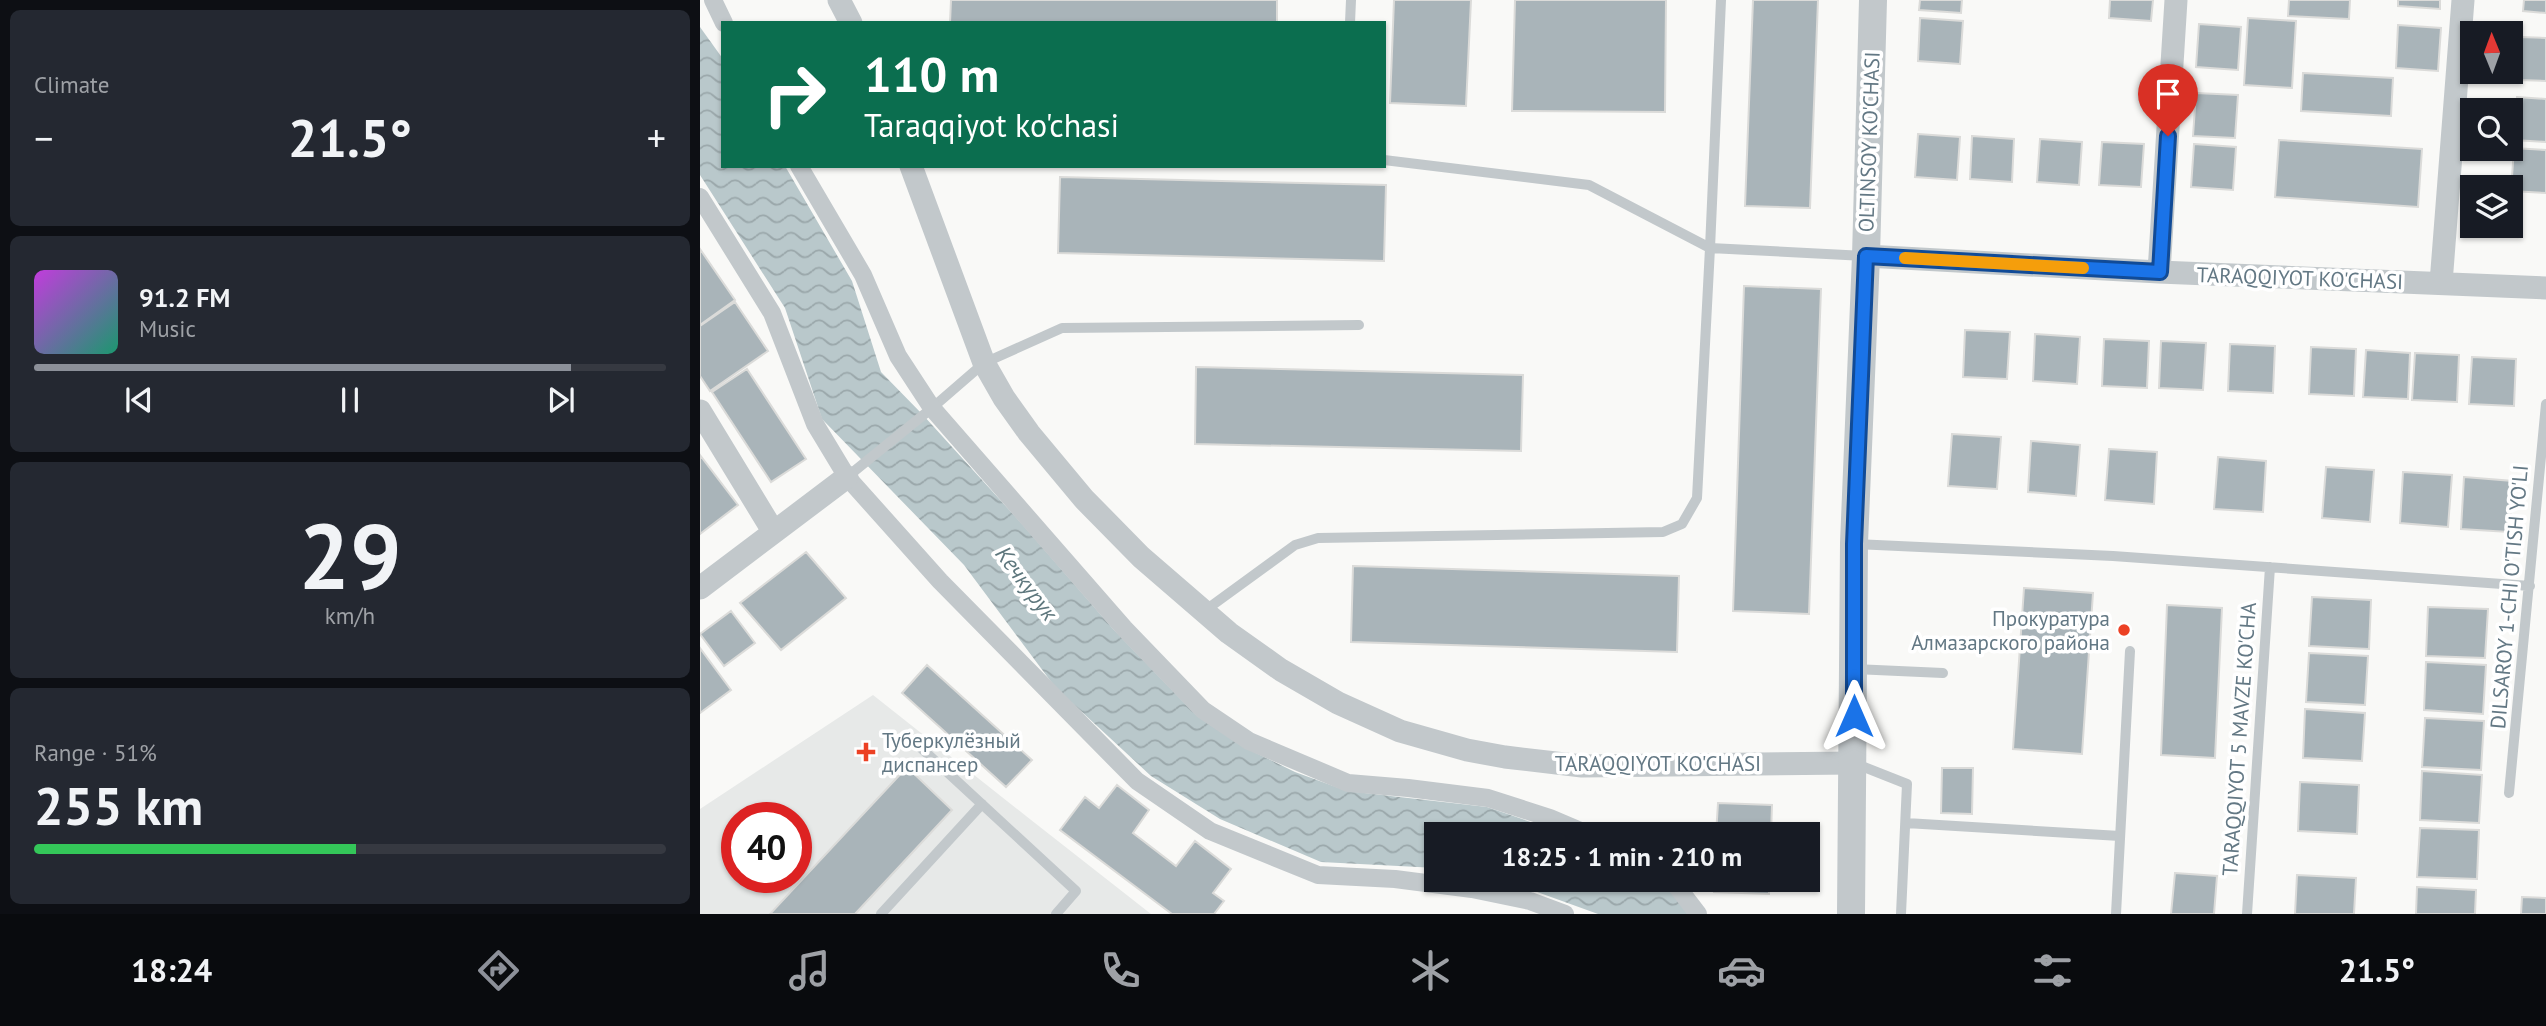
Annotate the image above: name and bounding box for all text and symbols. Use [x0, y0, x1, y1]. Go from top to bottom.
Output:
north arrow [2460, 21, 2524, 84]
map controls [2460, 21, 2523, 238]
text: 110 m [864, 42, 999, 106]
icon: right [749, 49, 840, 140]
street label: OLTINSOY KO'CHASI [1852, 51, 1886, 233]
pin [2138, 64, 2198, 136]
text: Climate [34, 70, 109, 99]
icon: arrive [2149, 75, 2187, 113]
button: search [2460, 98, 2523, 161]
text: 21.5° [288, 104, 412, 171]
text: Taraqqiyot ko'chasi [864, 104, 1119, 146]
text: − [34, 113, 53, 162]
text: + [647, 113, 666, 162]
button: layers [2460, 175, 2523, 238]
street label: TARAQQIYOT KO'CHASI [2196, 261, 2404, 295]
text: 91.2 FM [139, 281, 230, 314]
text: Music [139, 314, 196, 343]
icon: previous [120, 381, 158, 419]
icon: pause [331, 381, 369, 419]
icon: next [542, 381, 580, 419]
street label: DILSAROY 1-CHI O'TISH YO'LI [2484, 464, 2534, 730]
text: 29 [298, 496, 402, 614]
water label: Кечкурук [989, 540, 1065, 627]
street label: TARAQQIYOT 5 MAVZE KO'CHA [2216, 600, 2262, 877]
text: km/h [325, 601, 375, 630]
place label: Прокуратура Алмазарского района [1911, 605, 2110, 656]
marker: Прокуратура Алмазарского района [2116, 622, 2132, 638]
position arrow [1817, 679, 1891, 753]
place label: Туберкулёзный диспансер [882, 727, 1021, 778]
text: Range · 51% [34, 738, 157, 767]
marker: Туберкулёзный диспансер [856, 742, 876, 762]
street label: TARAQQIYOT KO'CHASI [1555, 750, 1761, 777]
text: 255 km [34, 772, 203, 839]
speed limit sign: 40 [721, 802, 812, 893]
text: 18:25 · 1 min · 210 m [1502, 840, 1742, 873]
icon: directions [474, 946, 523, 995]
icon: music [785, 946, 834, 995]
icon: phone [1096, 946, 1145, 995]
icon: climate [1406, 946, 1455, 995]
icon: car [1717, 946, 1766, 995]
icon: filters [2028, 946, 2077, 995]
text: 18:24 [131, 949, 212, 991]
text: 21.5° [2339, 949, 2415, 991]

